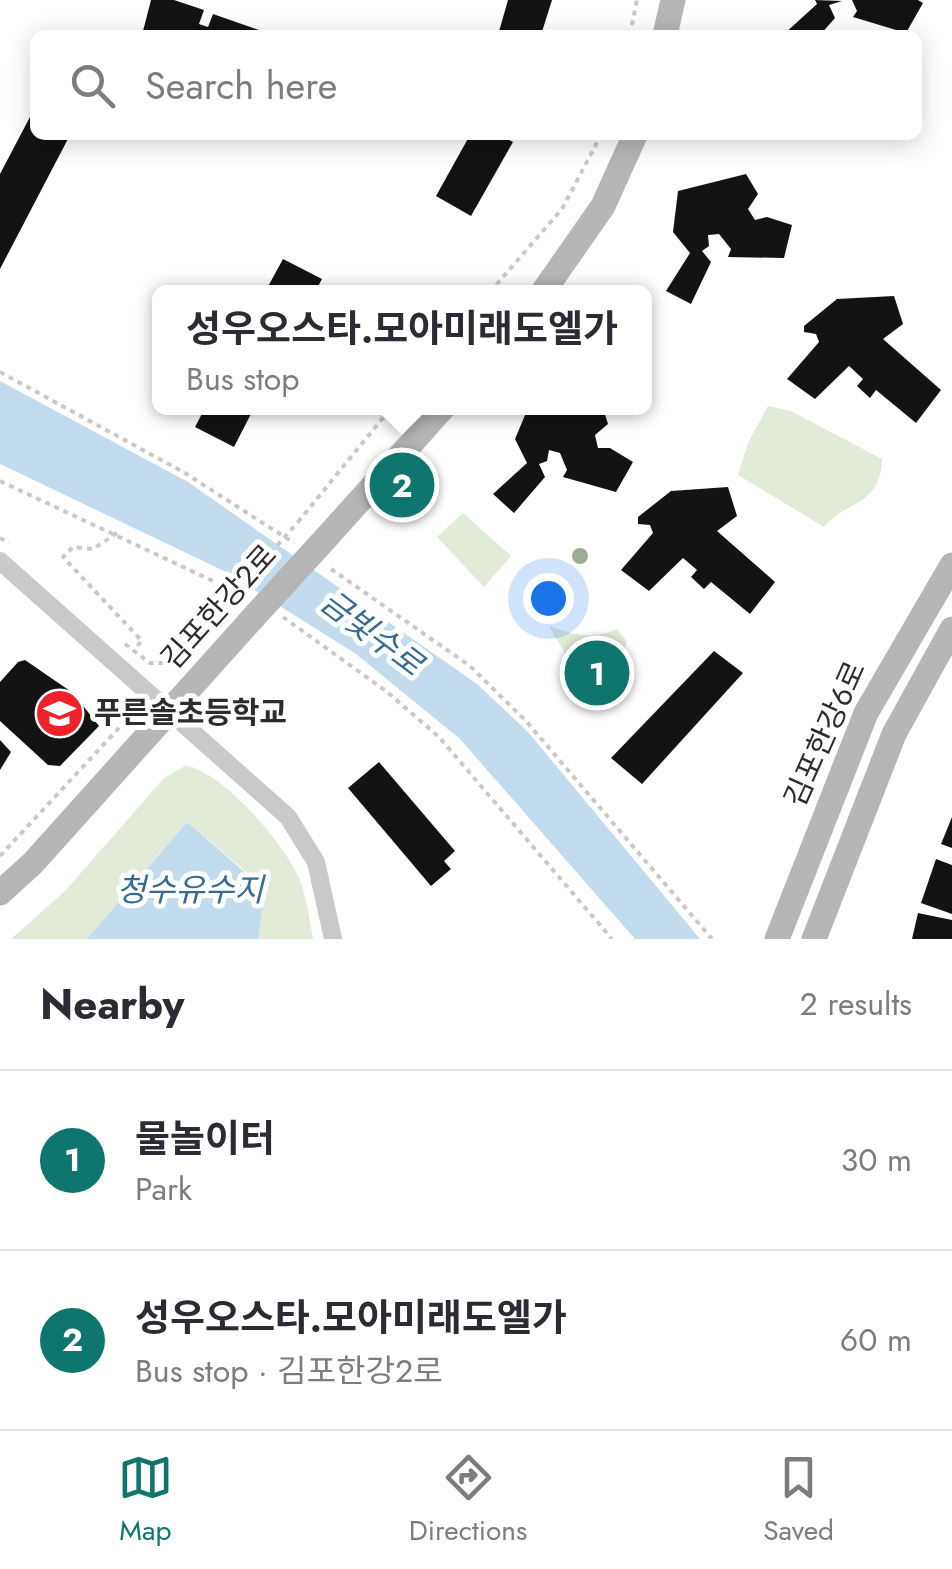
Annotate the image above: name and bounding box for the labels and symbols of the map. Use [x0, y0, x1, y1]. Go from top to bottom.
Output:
pin: 2 [370, 448, 434, 522]
street label: 김포한강2로 [151, 535, 286, 679]
your location [523, 573, 574, 624]
water label: 금빛수로 [311, 579, 434, 688]
pin: 1 [564, 636, 630, 710]
street label: 김포한강6로 [773, 654, 876, 813]
school or university icon: 푸른솔초등학교 [33, 687, 85, 739]
place label: 푸른솔초등학교 [94, 691, 287, 734]
water label: 청수유수지 [116, 867, 266, 913]

